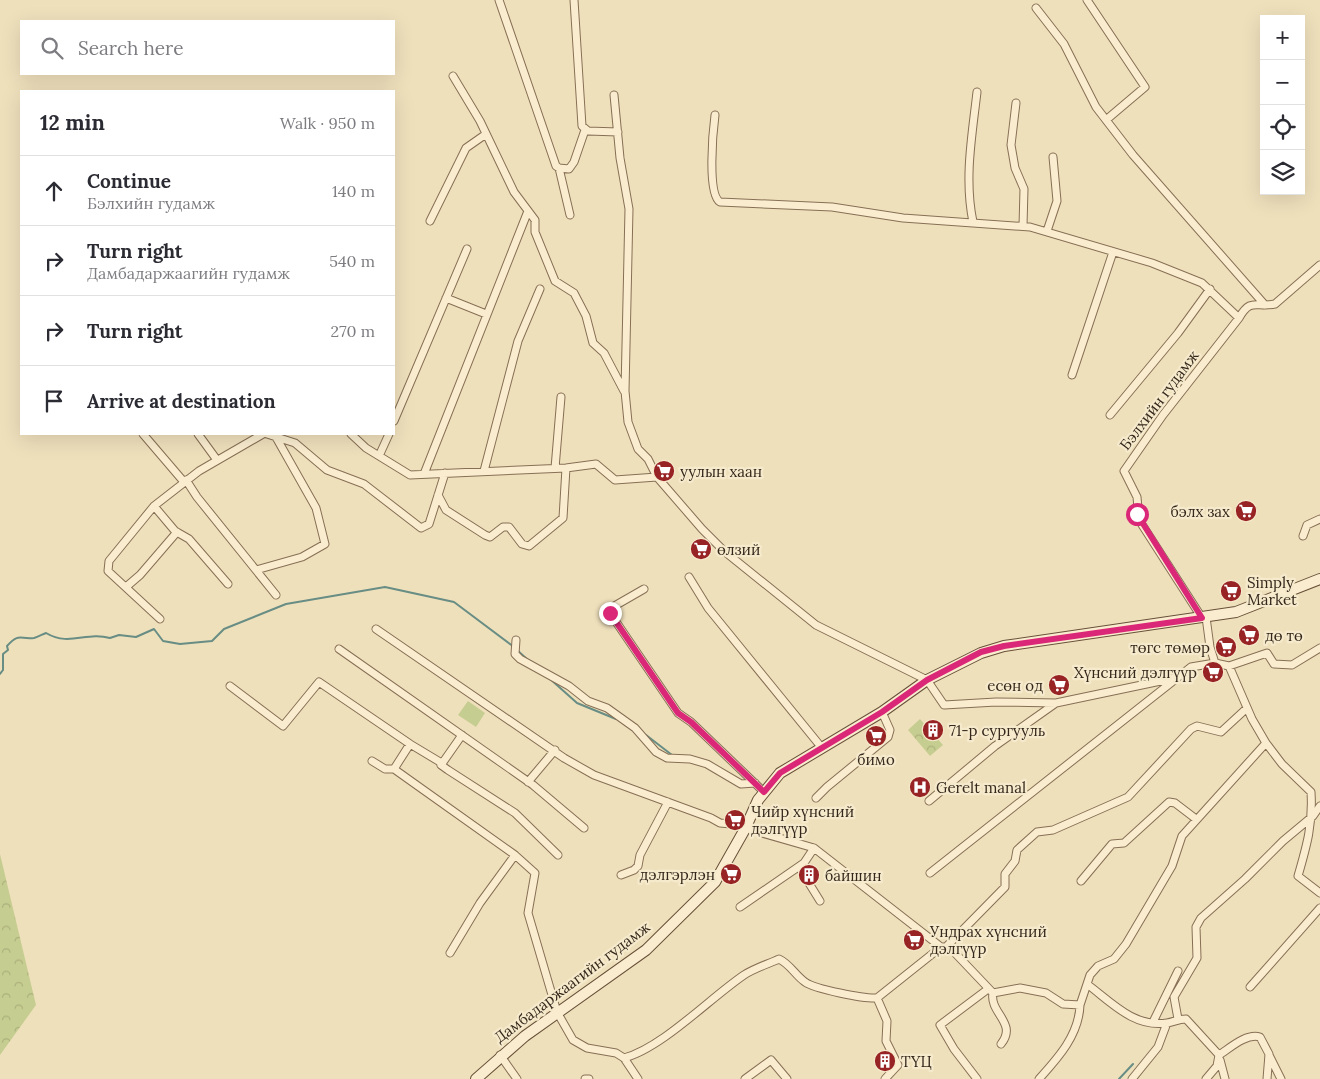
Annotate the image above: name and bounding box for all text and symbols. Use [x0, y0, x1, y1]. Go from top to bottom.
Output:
map controls [1260, 15, 1305, 195]
button: + [1260, 15, 1305, 60]
search box [20, 20, 395, 75]
icon: search [38, 34, 66, 62]
text: Search here [78, 36, 184, 60]
button: − [1260, 60, 1305, 105]
button: locate [1260, 105, 1305, 150]
text: 12 min [40, 109, 105, 136]
text: Walk · 950 m [280, 113, 375, 133]
button: layers [1260, 150, 1305, 195]
text: Continue [87, 169, 171, 193]
icon: ahead [40, 177, 68, 205]
text: 140 m [332, 181, 375, 201]
text: Бэлхийн гудамж [87, 193, 215, 213]
text: Turn right [87, 239, 183, 263]
icon: right [40, 247, 68, 275]
text: 540 m [329, 251, 375, 271]
text: Дамбадаржаагийн гудамж [87, 263, 290, 283]
icon: right [40, 317, 68, 345]
text: Turn right [87, 319, 183, 343]
text: 270 m [331, 321, 375, 341]
street label: Бэлхийн гудамж [1115, 346, 1203, 454]
icon: arrive [40, 387, 68, 415]
text: Arrive at destination [87, 389, 276, 413]
supermarket icon: уулын хаан [652, 459, 676, 483]
place label: уулын хаан [680, 462, 762, 481]
supermarket icon: бэлх зах [1234, 499, 1258, 523]
place label: бэлх зах [1171, 502, 1230, 521]
route start [1126, 503, 1149, 526]
supermarket icon: өлзий [689, 537, 713, 561]
place label: өлзий [717, 540, 760, 559]
place label: Simply Market [1247, 573, 1297, 609]
supermarket icon: Simply Market [1219, 579, 1243, 603]
route end [599, 602, 622, 625]
supermarket icon: дө тө [1237, 623, 1261, 647]
place label: дө тө [1265, 626, 1303, 645]
supermarket icon: төгс төмөр [1214, 635, 1238, 659]
place label: төгс төмөр [1130, 638, 1210, 657]
supermarket icon: Хүнсний дэлгүүр [1201, 660, 1225, 684]
place label: Хүнсний дэлгүүр [1074, 663, 1197, 682]
supermarket icon: есөн од [1047, 673, 1071, 697]
place label: есөн од [987, 676, 1043, 695]
building icon: 71-р сургууль [921, 718, 945, 742]
place label: 71-р сургууль [949, 721, 1045, 740]
supermarket icon: бимо [864, 724, 888, 748]
place label: бимо [857, 750, 895, 769]
hospital icon: Gerelt manal [908, 775, 932, 799]
place label: Gerelt manal [936, 778, 1026, 797]
place label: Чийр хүнсний дэлгүүр [751, 802, 854, 838]
supermarket icon: Чийр хүнсний дэлгүүр [723, 808, 747, 832]
supermarket icon: дэлгэрлэн [719, 862, 743, 886]
building icon: байшин [797, 863, 821, 887]
place label: дэлгэрлэн [640, 865, 715, 884]
place label: байшин [825, 866, 882, 885]
street label: Дамбадаржаагийн гудамж [490, 917, 654, 1047]
place label: Ундрах хүнсний дэлгүүр [929, 922, 1047, 958]
supermarket icon: Ундрах хүнсний дэлгүүр [902, 928, 926, 952]
building icon: ТҮЦ [873, 1049, 897, 1073]
place label: ТҮЦ [901, 1052, 932, 1071]

